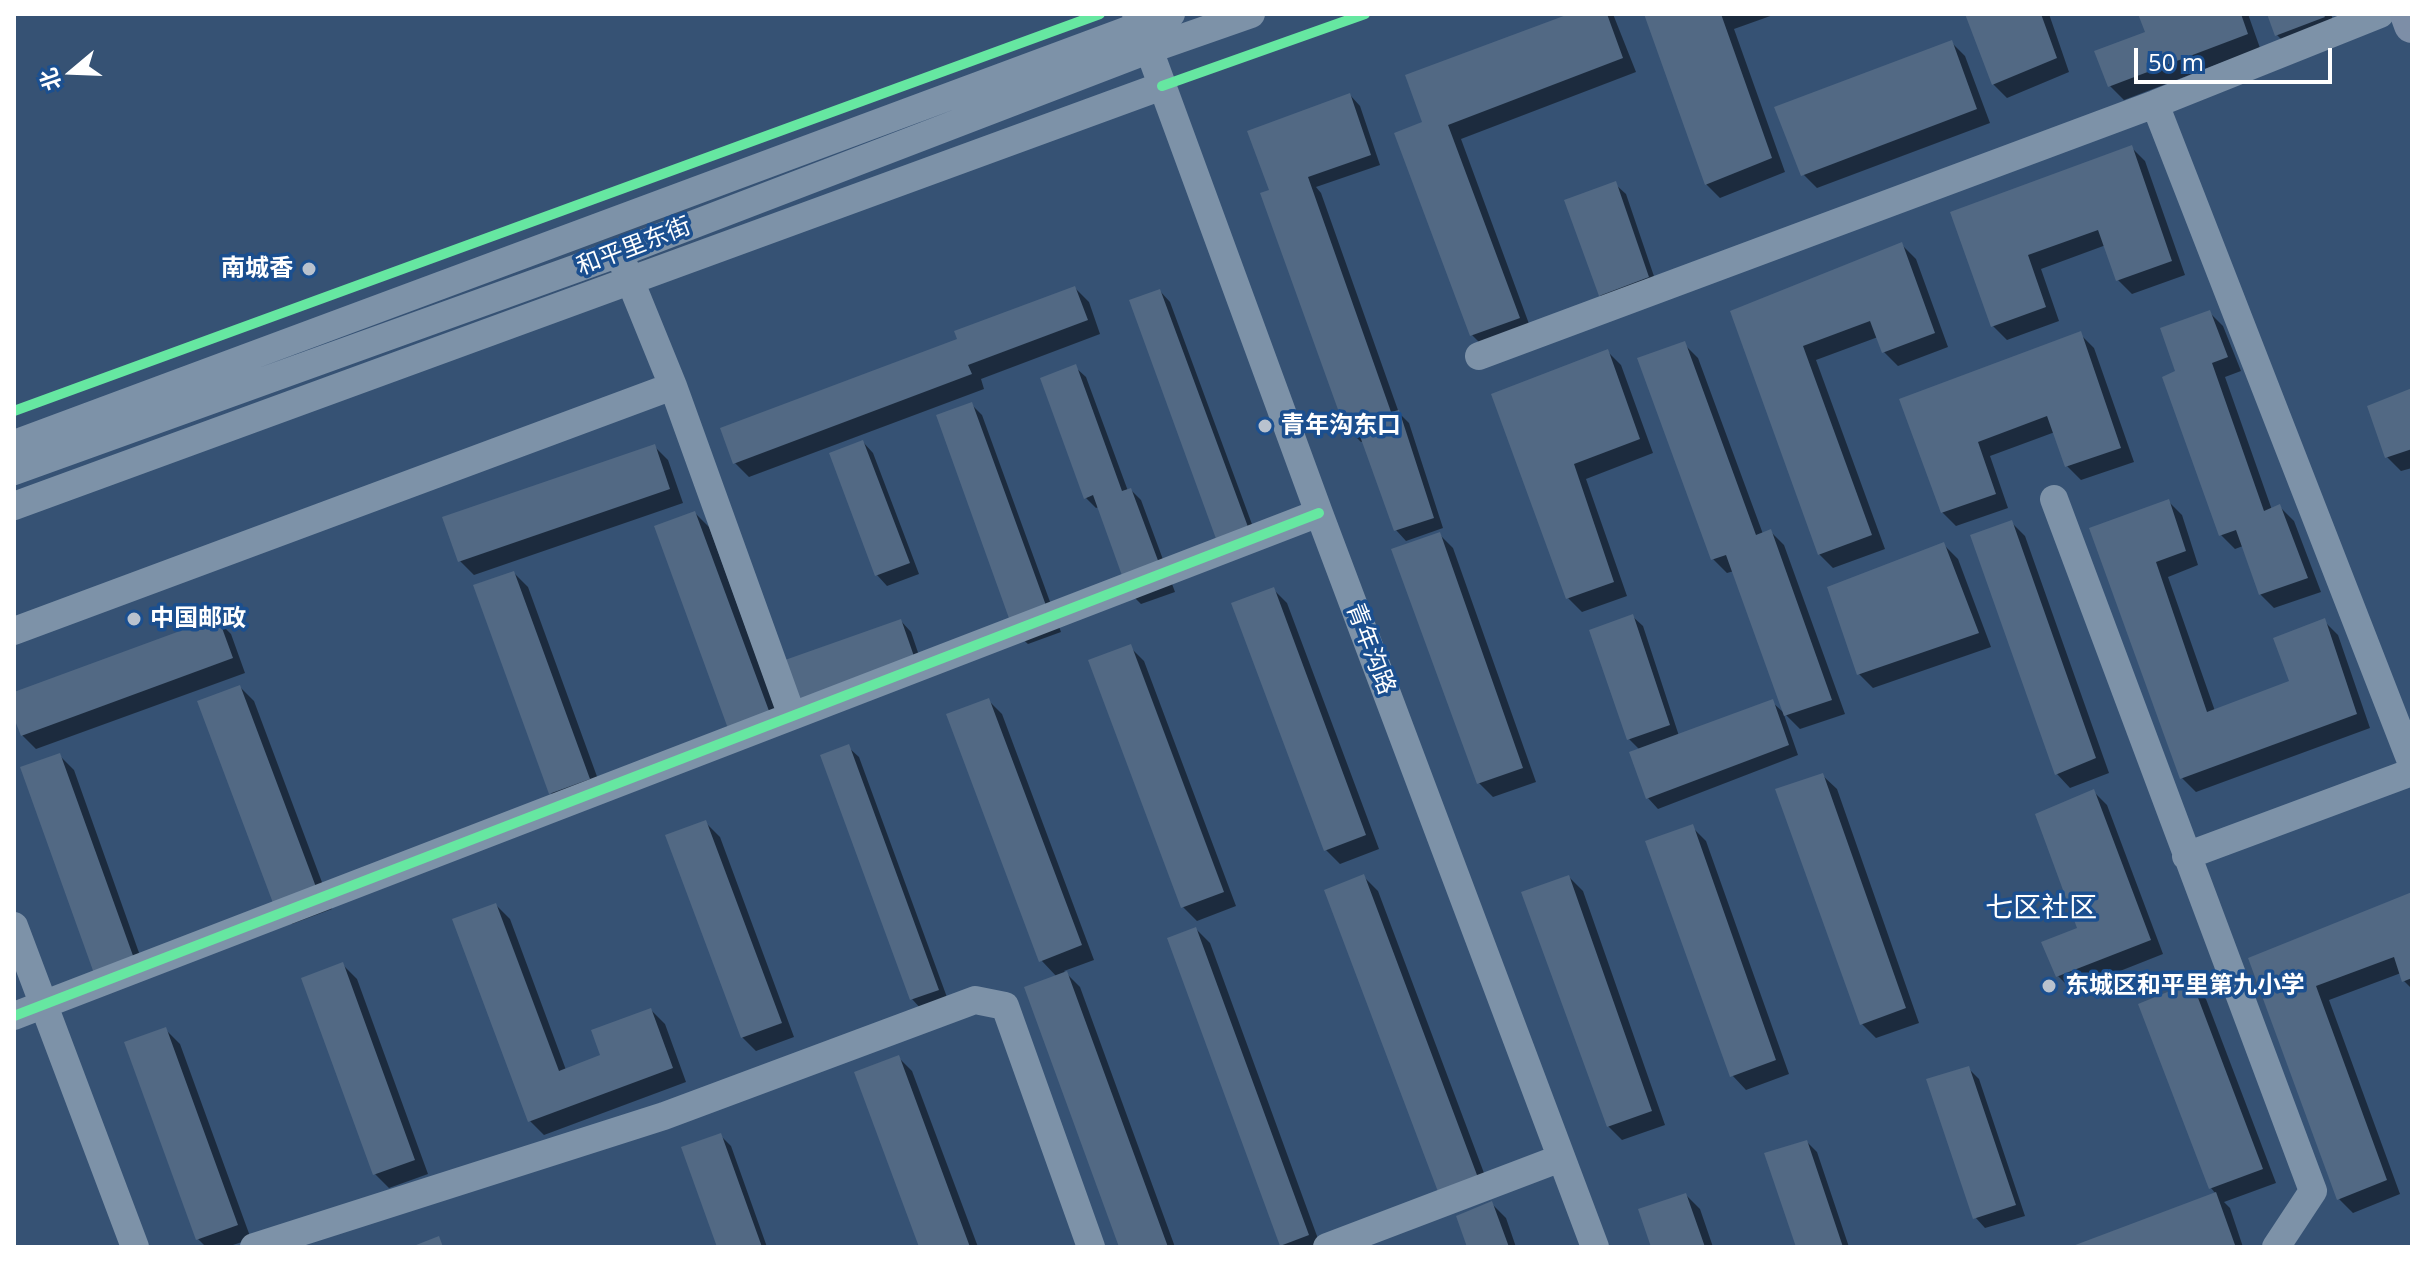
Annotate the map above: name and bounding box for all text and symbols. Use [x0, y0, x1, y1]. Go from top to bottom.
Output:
north arrow [32, 32, 112, 112]
scale bar [2138, 32, 2336, 82]
text: 50 m [2148, 45, 2204, 78]
text: 北 [32, 65, 67, 95]
street label: 和平里东街 [573, 212, 695, 282]
place label: 南城香 [221, 255, 293, 283]
marker: 南城香 [300, 260, 318, 278]
place label: 青年沟东口 [1281, 412, 1401, 440]
marker: 青年沟东口 [1256, 417, 1274, 435]
street label: 青年沟路 [1339, 599, 1401, 699]
place label: 中国邮政 [150, 605, 246, 633]
marker: 中国邮政 [125, 610, 143, 628]
district label: 七区社区 [1985, 892, 2097, 926]
place label: 东城区和平里第九小学 [2065, 972, 2305, 1000]
marker: 东城区和平里第九小学 [2040, 977, 2058, 995]

